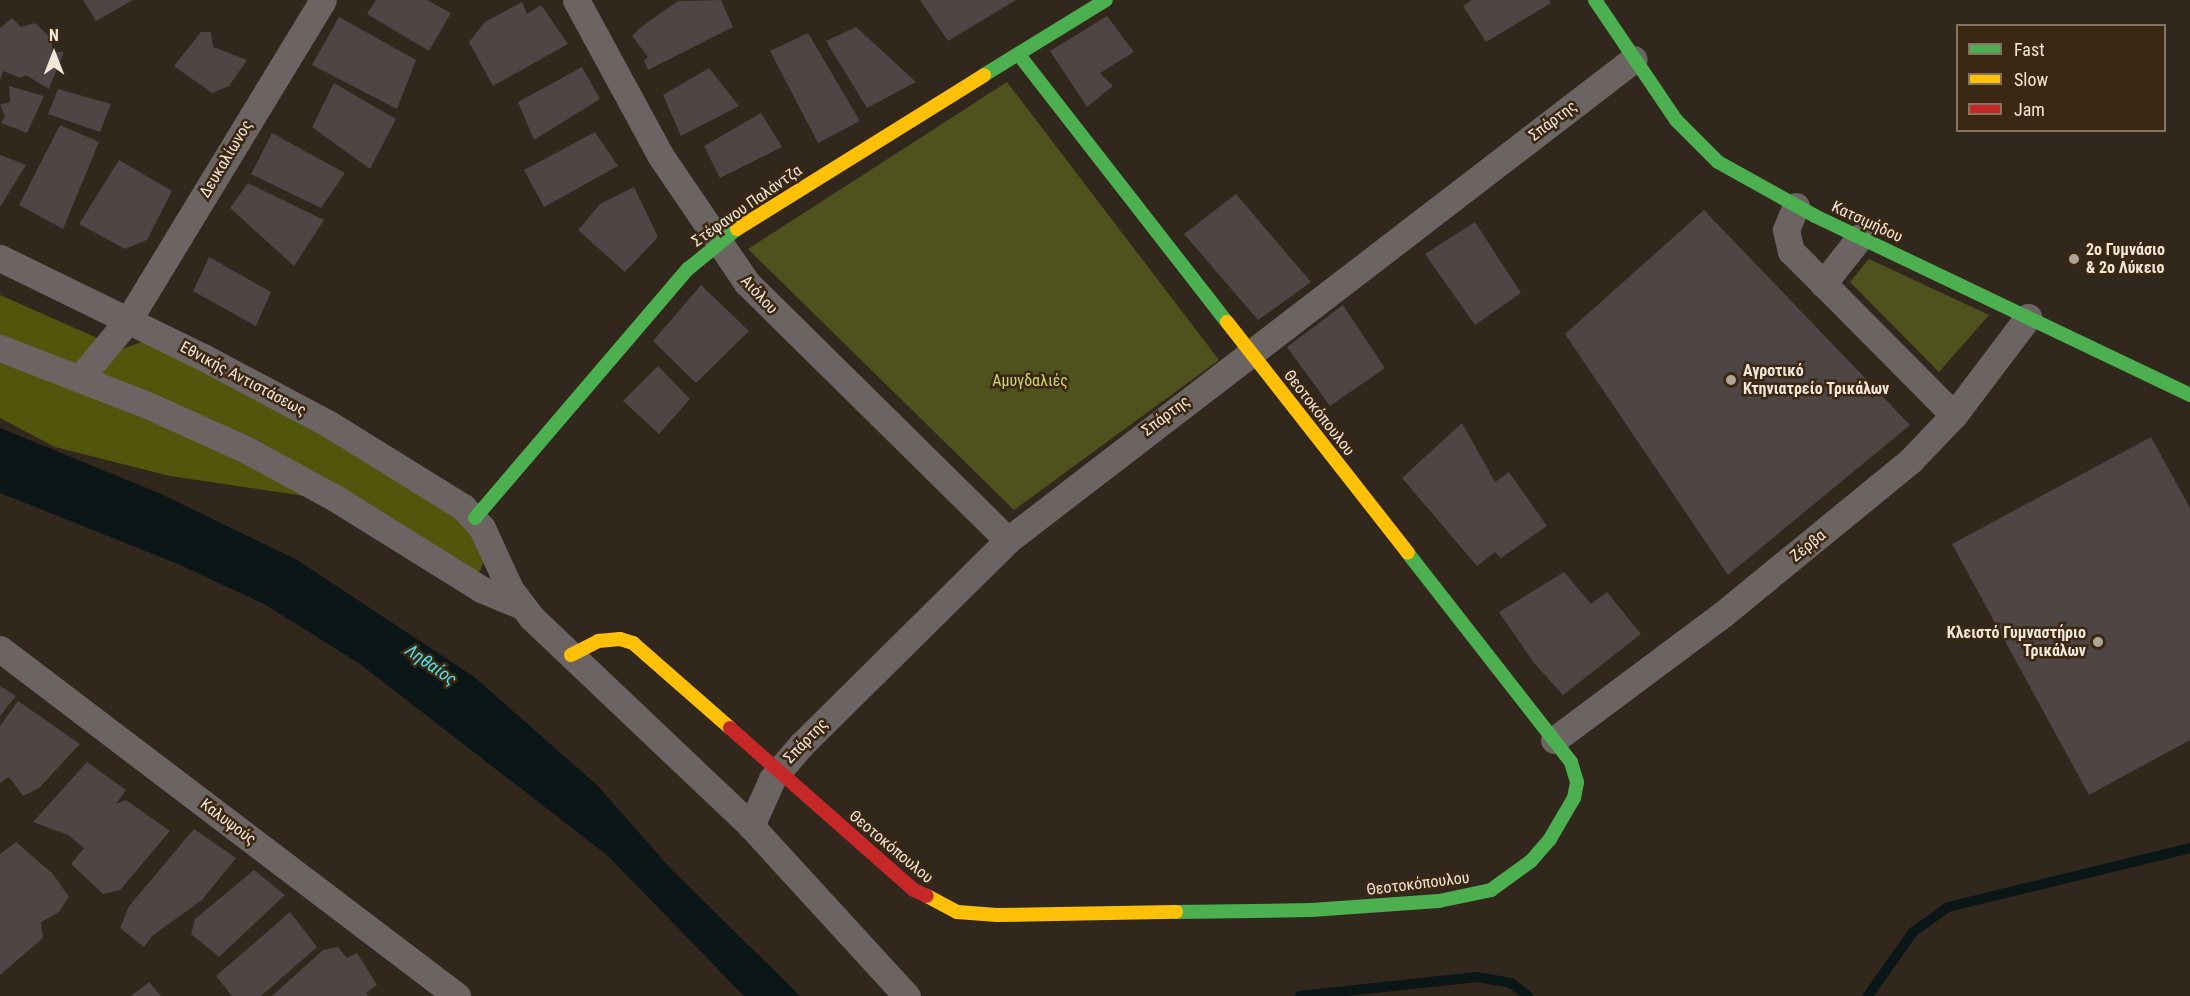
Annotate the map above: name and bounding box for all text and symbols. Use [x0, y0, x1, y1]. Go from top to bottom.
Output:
north arrow [24, 24, 84, 84]
legend [1956, 24, 2166, 132]
text: N [49, 26, 59, 45]
text: Fast [2014, 39, 2045, 60]
text: Slow [2014, 69, 2048, 90]
street label: Σπάρτης [1525, 97, 1581, 145]
text: Jam [2014, 99, 2045, 120]
street label: Δευκαλίωνος [195, 117, 257, 201]
street label: Στέφανου Παλάντζα [688, 161, 806, 251]
street label: Κατσιμήδου [1828, 197, 1906, 247]
place label: 2ο Γυμνάσιο & 2ο Λύκειο [2086, 240, 2165, 278]
marker: 2ο Γυμνάσιο & 2ο Λύκειο [2067, 252, 2081, 266]
street label: Αιόλου [736, 272, 782, 318]
street label: Εθνικής Αντιστάσεως [177, 338, 309, 420]
place label: Αγροτικό Κτηνιατρείο Τρικάλων [1743, 361, 1889, 399]
street label: Θεοτοκόπουλου [1280, 366, 1358, 460]
park label: Αμυγδαλιές [992, 371, 1068, 391]
marker: Αγροτικό Κτηνιατρείο Τρικάλων [1724, 373, 1738, 387]
street label: Σπάρτης [1138, 392, 1194, 440]
street label: Ζέρβα [1786, 526, 1830, 566]
place label: Κλειστό Γυμναστήριο Τρικάλων [1947, 623, 2086, 661]
marker: Κλειστό Γυμναστήριο Τρικάλων [2091, 635, 2105, 649]
water label: Ληθαίος [401, 639, 461, 691]
street label: Σπάρτης [780, 715, 832, 767]
street label: Καλυψούς [196, 795, 260, 849]
street label: Θεοτοκόπουλου [845, 806, 937, 888]
street label: Θεοτοκόπουλου [1365, 868, 1471, 900]

